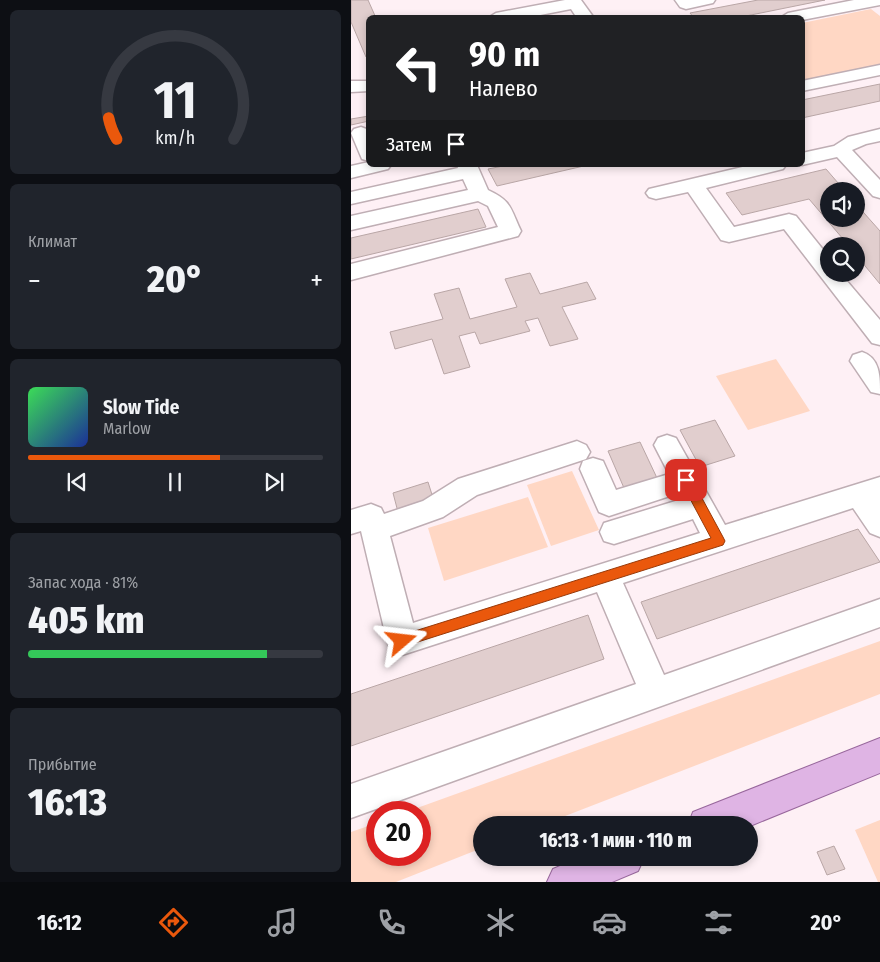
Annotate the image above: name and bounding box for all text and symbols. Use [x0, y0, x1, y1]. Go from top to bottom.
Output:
text: 90 m [469, 33, 540, 75]
icon: left [386, 35, 451, 100]
text: 11 [154, 69, 197, 132]
text: Налево [469, 75, 538, 102]
text: km/h [156, 127, 195, 149]
icon: arrive [442, 130, 470, 158]
text: Затем [386, 133, 432, 156]
map controls [820, 182, 865, 282]
button: sound [820, 182, 865, 227]
text: Климат [28, 232, 77, 251]
button: search [820, 237, 865, 282]
text: 20° [147, 256, 204, 302]
text: − [28, 264, 41, 297]
text: + [310, 264, 323, 297]
text: Slow Tide [103, 396, 179, 419]
text: Marlow [103, 419, 151, 438]
pin [665, 459, 707, 501]
icon: arrive [672, 466, 700, 494]
icon: previous [63, 468, 91, 496]
icon: pause [161, 468, 189, 496]
icon: next [260, 468, 288, 496]
text: Запас хода · 81% [28, 573, 138, 592]
text: 405 km [28, 597, 144, 643]
position arrow [375, 614, 427, 666]
text: Прибытие [28, 755, 97, 774]
text: 16:13 [28, 779, 107, 825]
speed limit sign: 20 [366, 801, 431, 866]
text: 16:13 · 1 мин · 110 m [539, 829, 692, 852]
icon: directions [156, 905, 191, 940]
icon: music [265, 905, 300, 940]
icon: phone [374, 905, 409, 940]
icon: climate [483, 905, 518, 940]
icon: car [592, 905, 627, 940]
icon: filters [701, 905, 736, 940]
text: 16:12 [37, 909, 82, 936]
text: 20° [810, 909, 843, 936]

